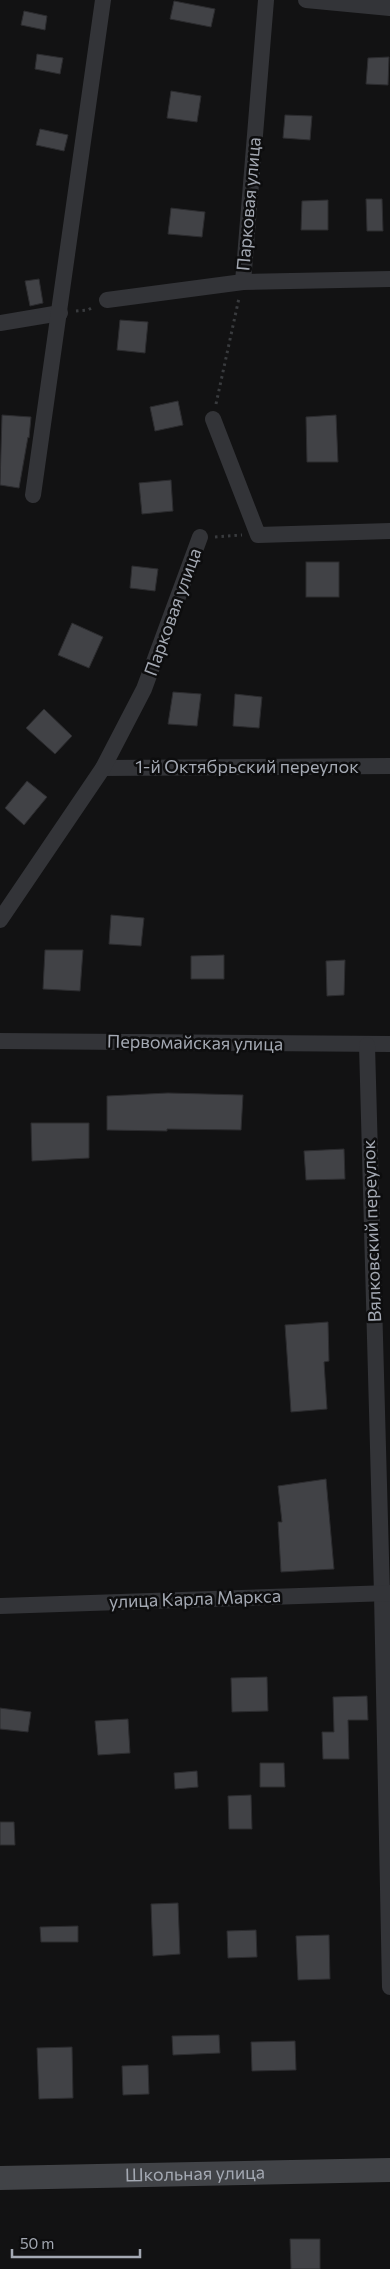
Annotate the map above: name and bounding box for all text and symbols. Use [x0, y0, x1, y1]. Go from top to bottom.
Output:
street label: Парковая улица [231, 136, 265, 272]
street label: Парковая улица [139, 545, 205, 679]
street label: 1-й Октябрьский переулок [135, 755, 359, 777]
street label: Первомайская улица [107, 1029, 283, 1055]
street label: Вялковский переулок [357, 1139, 385, 1323]
street label: улица Карла Маркса [109, 1584, 281, 1612]
street label: Школьная улица [125, 2161, 265, 2185]
scale bar [12, 2226, 140, 2258]
text: 50 m [20, 2234, 54, 2252]

